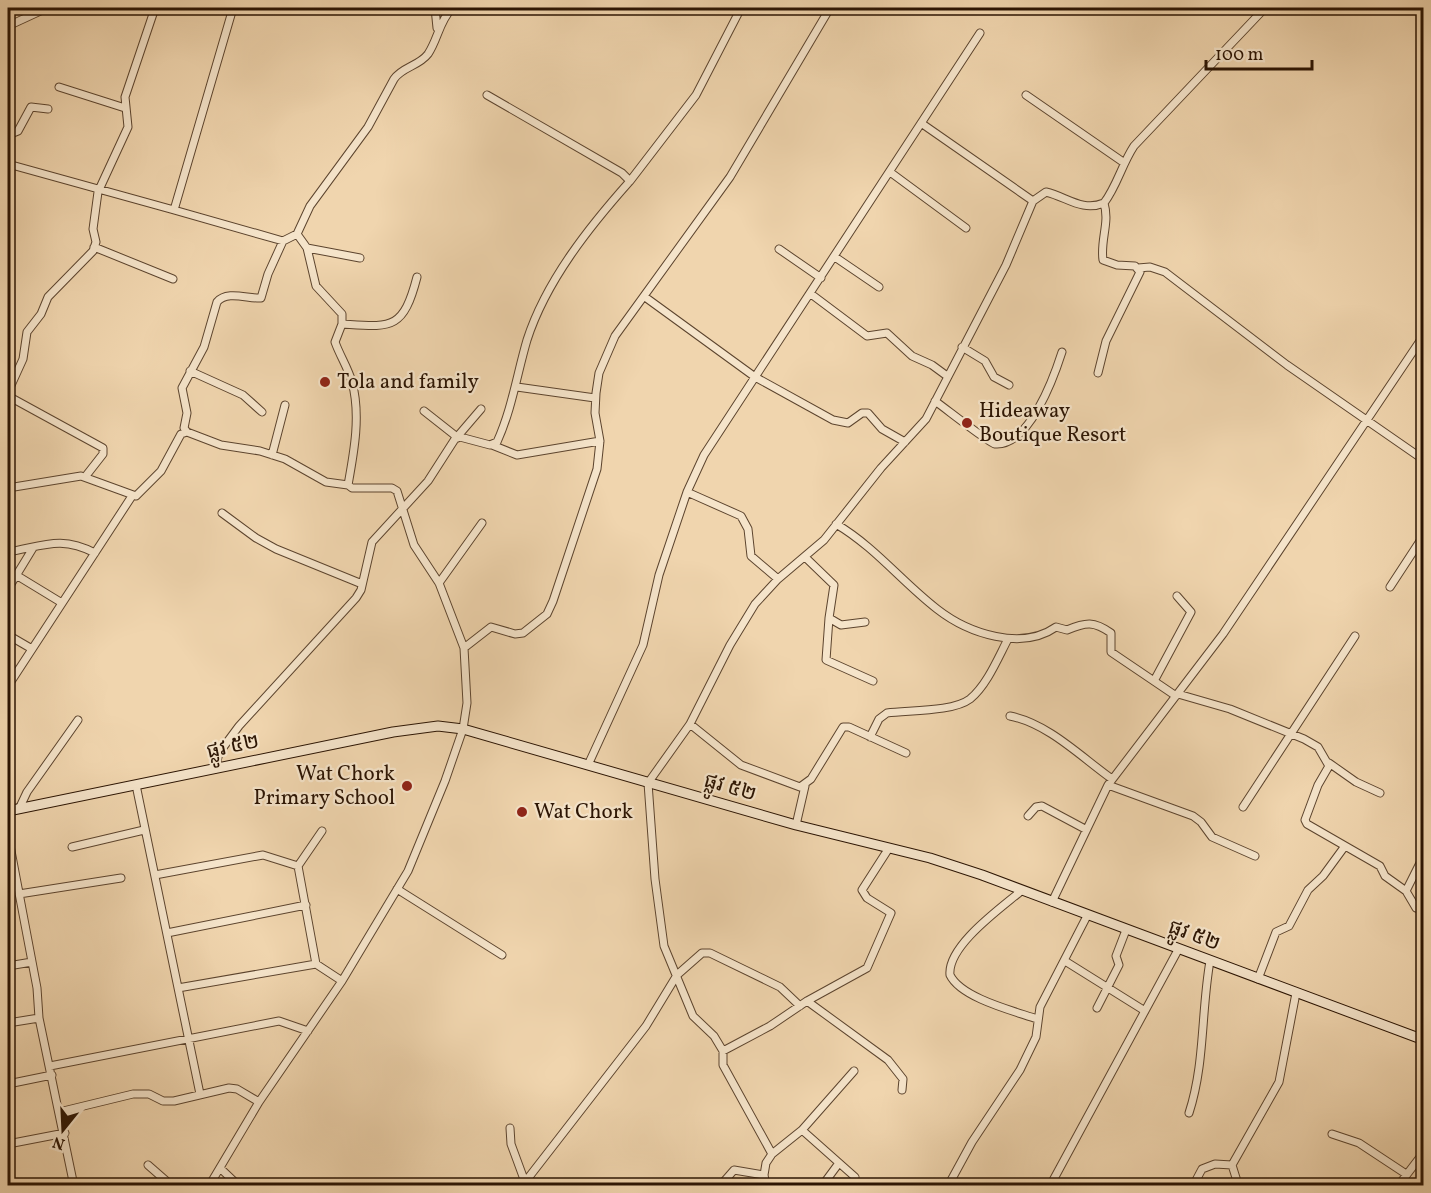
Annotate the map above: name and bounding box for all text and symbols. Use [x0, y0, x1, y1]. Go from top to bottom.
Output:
scale bar [1206, 33, 1312, 71]
text: 100 m [1215, 43, 1264, 68]
place label: Tola and family [337, 368, 480, 397]
marker: Tola and family [318, 375, 332, 389]
place label: Hideaway Boutique Resort [979, 397, 1126, 450]
marker: Hideaway Boutique Resort [960, 416, 974, 430]
street label: ផ្លូវ ៥២ [204, 727, 263, 770]
place label: Wat Chork Primary School [254, 760, 396, 813]
street label: ផ្លូវ ៥២ [699, 767, 760, 812]
marker: Wat Chork Primary School [400, 779, 414, 793]
place label: Wat Chork [534, 798, 634, 827]
marker: Wat Chork [515, 805, 529, 819]
street label: ផ្លូវ ៥២ [1163, 913, 1224, 962]
north arrow [33, 1100, 93, 1160]
text: N [50, 1130, 68, 1155]

